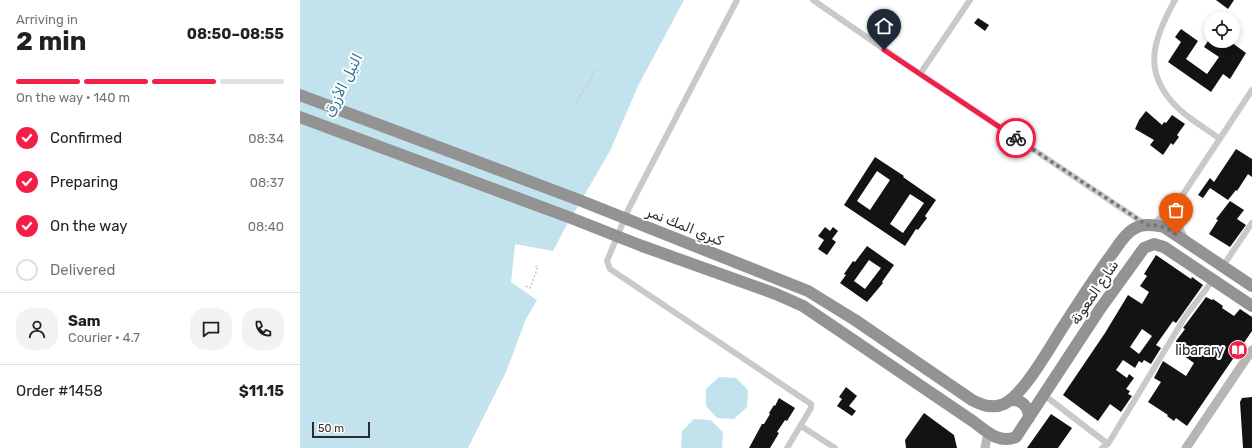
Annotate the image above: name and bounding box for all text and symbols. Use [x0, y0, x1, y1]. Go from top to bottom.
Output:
pin [867, 9, 901, 50]
text: Arriving in [16, 12, 78, 27]
map controls [1204, 12, 1240, 48]
button: locate [1204, 12, 1240, 48]
icon: home [873, 15, 895, 37]
text: 08:50–08:55 [187, 25, 284, 43]
text: 2 min [16, 26, 86, 57]
water label: النيل الأزرق [319, 50, 367, 120]
text: On the way · 140 m [16, 90, 130, 105]
courier [996, 118, 1036, 158]
icon: check [16, 127, 38, 149]
icon: bike [1005, 127, 1027, 149]
text: Confirmed [50, 129, 122, 147]
text: 08:34 [248, 131, 284, 146]
icon: check [16, 171, 38, 193]
text: Preparing [50, 173, 118, 191]
text: 08:37 [250, 175, 284, 190]
pin [1159, 193, 1193, 234]
icon: bag [1165, 199, 1187, 221]
street label: كبري المك نمر [643, 203, 726, 251]
icon: check [16, 215, 38, 237]
text: On the way [50, 217, 128, 235]
text: 08:40 [248, 219, 284, 234]
street label: شارع المعونة [1067, 257, 1124, 329]
text: Delivered [50, 261, 115, 279]
button: person [16, 308, 58, 350]
button: chat [190, 308, 232, 350]
button: phone [242, 308, 284, 350]
text: Sam [68, 312, 101, 330]
text: Courier · 4.7 [68, 330, 140, 345]
library icon: libarary [1227, 339, 1249, 361]
place label: libarary [1175, 342, 1224, 359]
text: Order #1458 [16, 382, 103, 400]
text: $11.15 [239, 382, 284, 400]
scale bar [312, 420, 370, 439]
text: 50 m [318, 422, 344, 435]

